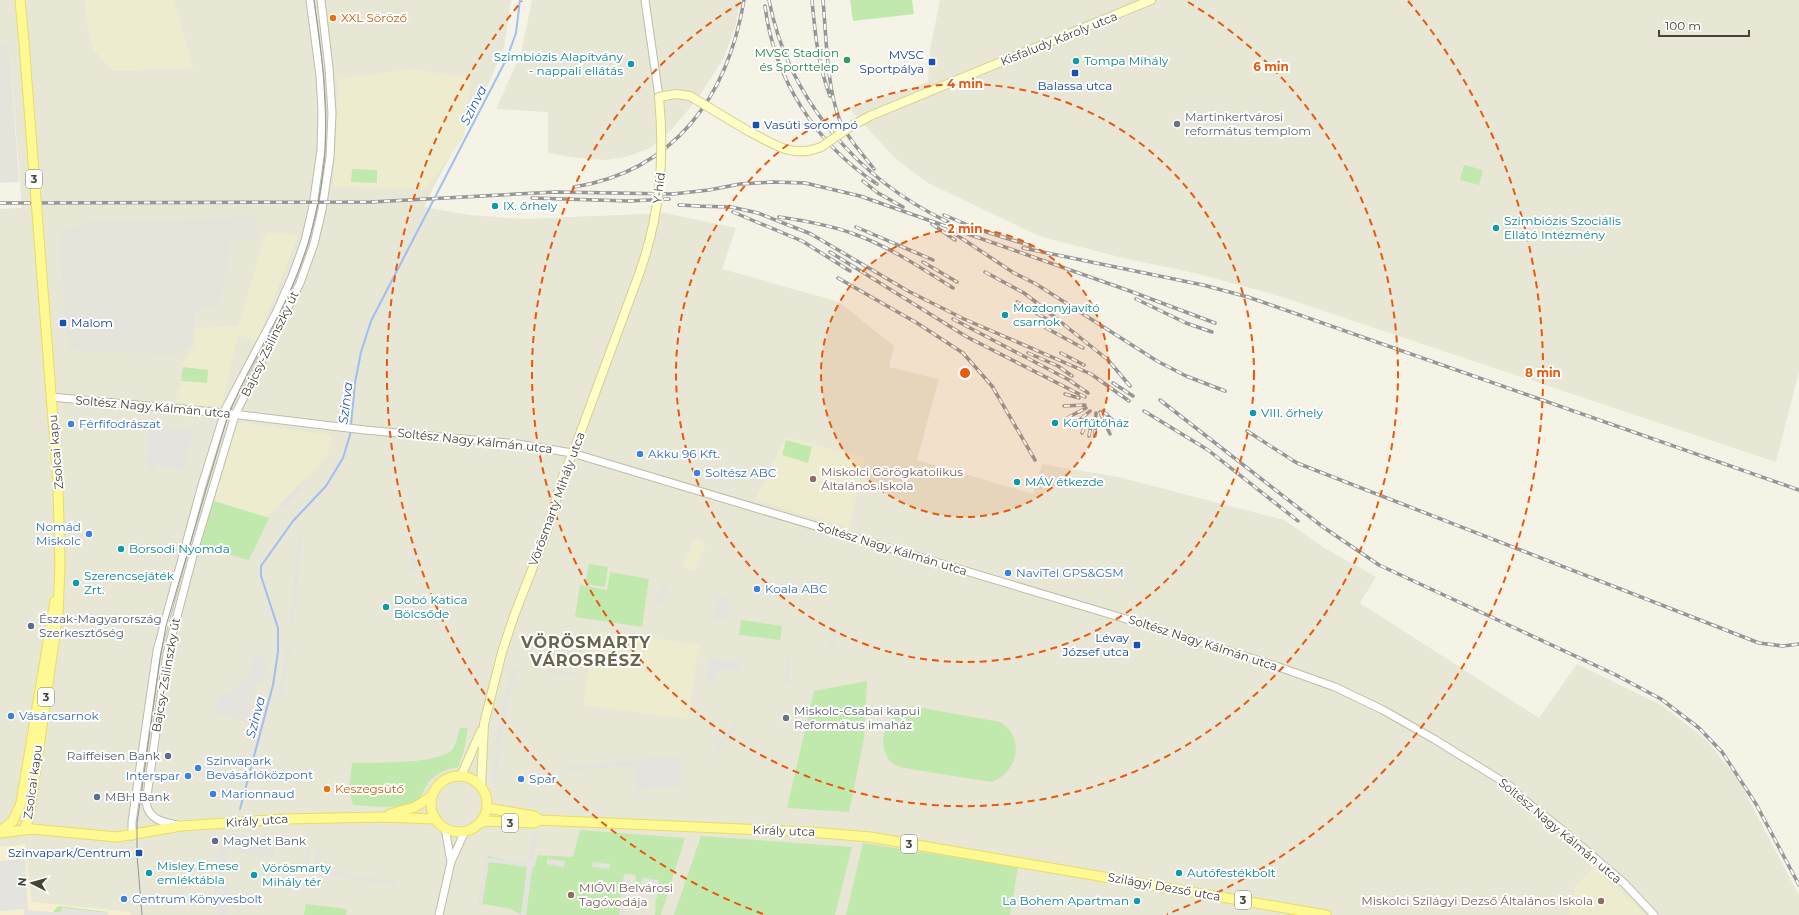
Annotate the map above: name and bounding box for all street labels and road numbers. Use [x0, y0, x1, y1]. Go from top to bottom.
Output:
street label: Kisfaludy Károly utca [998, 8, 1119, 69]
road number: 3 [26, 170, 42, 188]
street label: Y-híd [649, 171, 668, 204]
street label: Bajcsy-Zsilinszky út [237, 288, 302, 399]
street label: Soltész Nagy Kálmán utca [75, 392, 231, 421]
street label: Zsolcai kapu [45, 414, 66, 490]
street label: Soltész Nagy Kálmán utca [397, 425, 553, 456]
street label: Vörösmarty Mihály utca [525, 430, 588, 568]
street label: Soltész Nagy Kálmán utca [815, 519, 969, 578]
street label: Soltész Nagy Kálmán utca [1127, 611, 1280, 674]
street label: Bajcsy-Zsilinszky út [148, 616, 183, 733]
road number: 3 [38, 688, 54, 706]
street label: Zsolcai kapu [20, 744, 45, 820]
street label: Soltész Nagy Kálmán utca [1496, 775, 1625, 886]
street label: Király utca [225, 811, 289, 830]
road number: 3 [502, 814, 518, 832]
street label: Király utca [753, 822, 816, 839]
road number: 3 [901, 835, 917, 853]
street label: Szilágyi Dezső utca [1106, 869, 1222, 904]
road number: 3 [1235, 891, 1251, 909]

